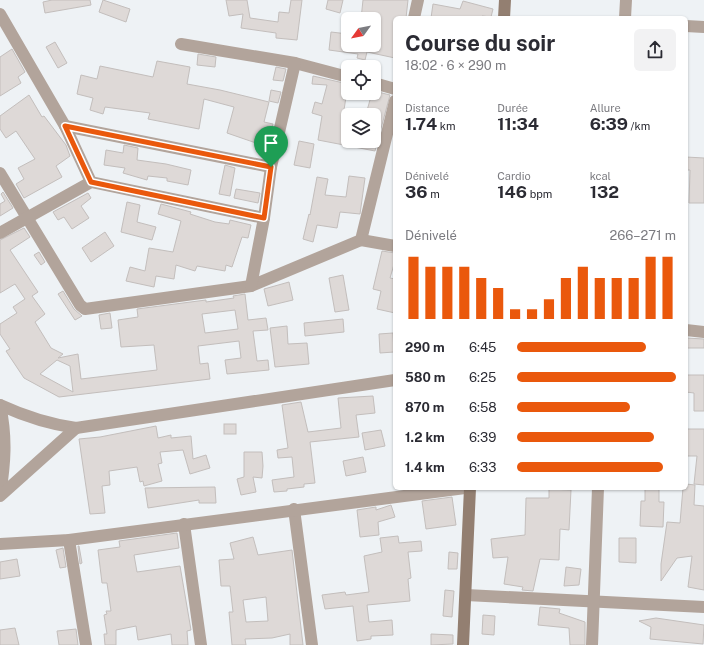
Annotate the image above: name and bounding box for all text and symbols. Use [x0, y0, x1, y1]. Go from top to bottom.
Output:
north arrow [341, 12, 381, 52]
map controls [341, 12, 381, 148]
button: share [634, 29, 676, 71]
text: Course du soir [405, 30, 555, 56]
text: 18:02 · 6 × 290 m [405, 58, 506, 73]
button: locate [341, 60, 381, 100]
text: Distance [405, 102, 450, 114]
text: Durée [497, 102, 528, 114]
text: Allure [590, 102, 621, 114]
button: layers [341, 108, 381, 148]
text: 1.74 [405, 114, 437, 134]
text: 11:34 [497, 114, 539, 134]
text: 6:39 [590, 114, 628, 134]
text: km [437, 120, 455, 132]
text: /km [628, 120, 650, 132]
pin [254, 126, 288, 167]
icon: arrive [260, 132, 282, 154]
text: Dénivelé [405, 170, 449, 182]
text: Cardio [497, 170, 531, 182]
text: kcal [590, 170, 611, 182]
text: 36 [405, 182, 427, 202]
text: 146 [497, 182, 527, 202]
text: 132 [590, 182, 619, 202]
text: m [427, 188, 440, 200]
text: bpm [527, 188, 552, 200]
text: Dénivelé [405, 228, 457, 243]
text: 266–271 m [609, 228, 676, 243]
text: 290 m [405, 340, 445, 355]
text: 6:45 [469, 340, 496, 355]
text: 580 m [405, 370, 445, 385]
text: 6:25 [469, 370, 496, 385]
text: 870 m [405, 400, 444, 415]
text: 6:58 [469, 400, 497, 415]
text: 1.2 km [405, 430, 445, 445]
text: 6:39 [469, 430, 496, 445]
text: 1.4 km [405, 460, 445, 475]
text: 6:33 [469, 460, 496, 475]

